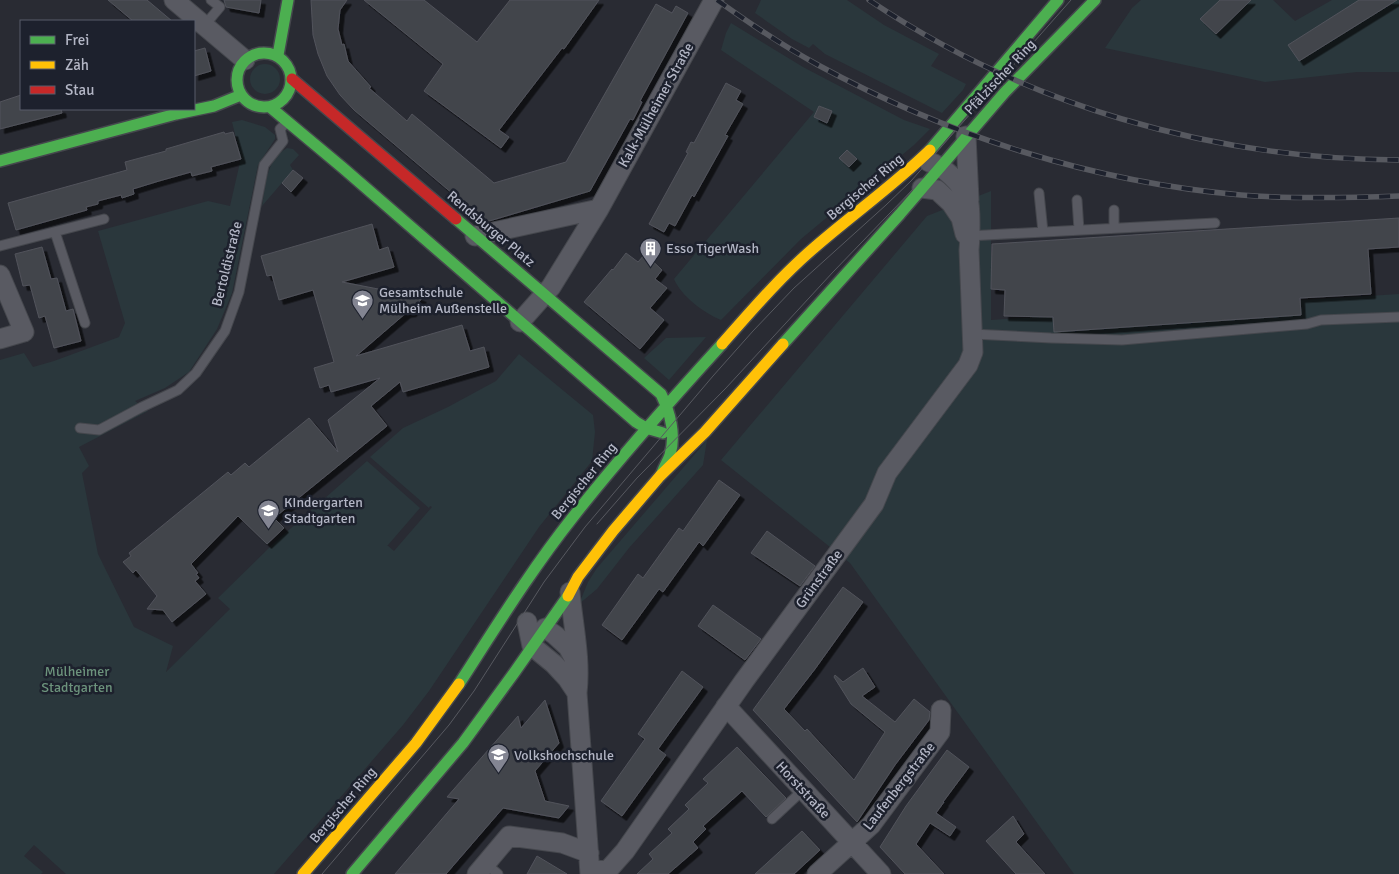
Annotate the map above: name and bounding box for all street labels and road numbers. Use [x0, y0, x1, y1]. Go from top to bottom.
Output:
street label: Pfälzischer Ring [961, 36, 1039, 118]
street label: Kalk-Mülheimer Straße [615, 40, 697, 170]
street label: Bergischer Ring [823, 150, 907, 224]
street label: Rendsburger Platz [444, 187, 538, 271]
street label: Bertoldistraße [208, 220, 246, 308]
street label: Bergischer Ring [548, 439, 620, 523]
street label: Grünstraße [792, 546, 846, 612]
street label: Laufenbergstraße [859, 739, 939, 833]
street label: Horststraße [772, 758, 834, 822]
street label: Bergischer Ring [306, 763, 380, 847]

